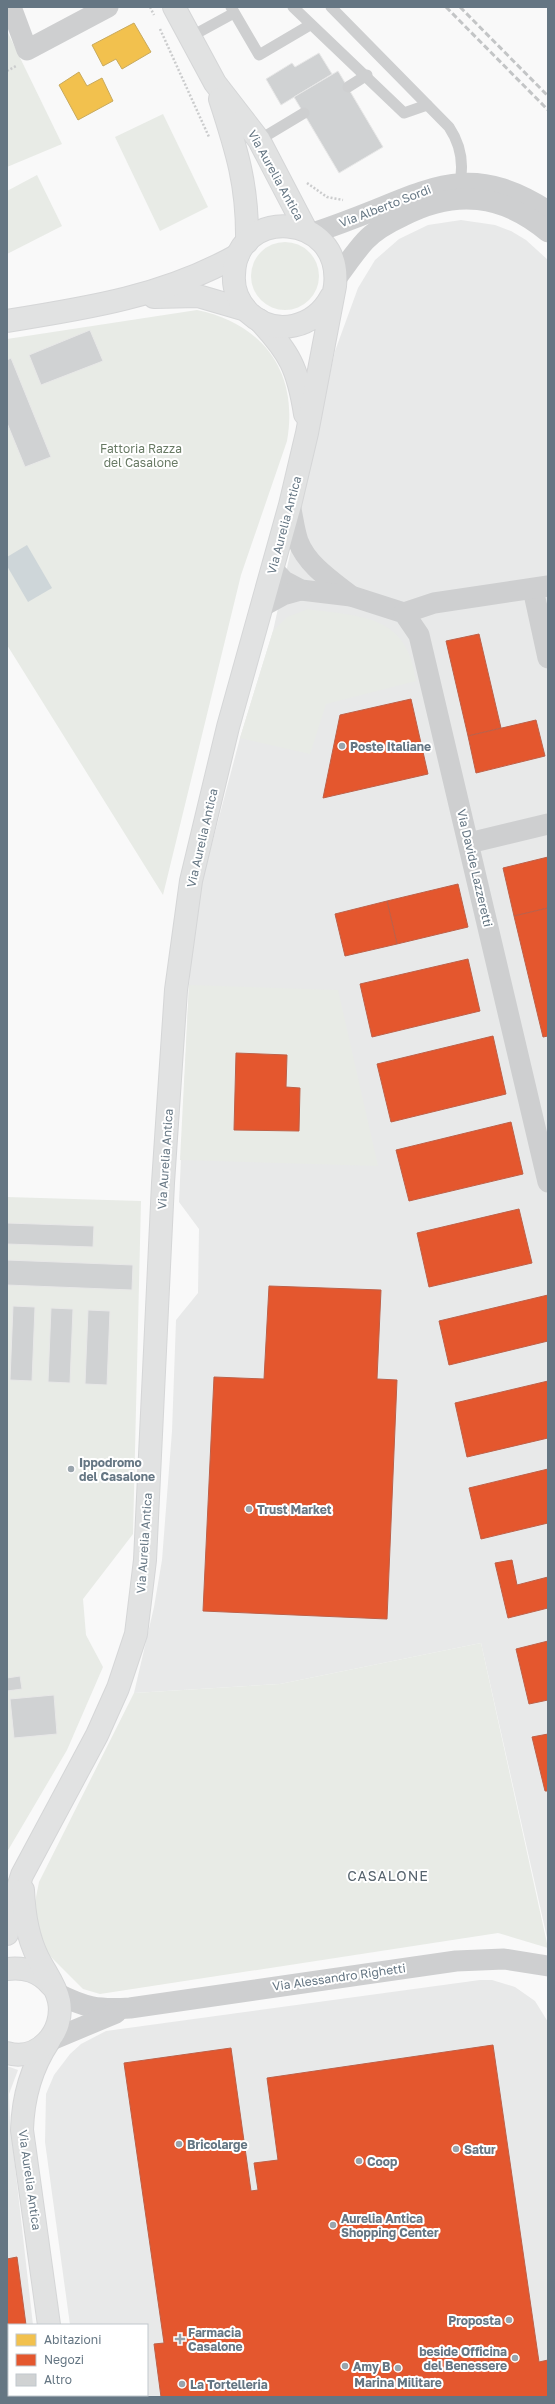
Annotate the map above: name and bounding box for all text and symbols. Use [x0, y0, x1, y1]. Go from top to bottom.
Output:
street label: Via Aurelia Antica [245, 127, 307, 223]
street label: Via Alberto Sordi [337, 182, 433, 230]
park label: Fattoria Razza del Casalone [100, 441, 182, 470]
street label: Via Aurelia Antica [264, 474, 304, 576]
place label: Poste Italiane [350, 739, 431, 754]
marker: Poste Italiane [337, 741, 347, 751]
street label: Via Aurelia Antica [183, 787, 221, 889]
street label: Via Davide Lazzeretti [454, 808, 496, 928]
street label: Via Aurelia Antica [154, 1108, 176, 1210]
place label: Ippodromo del Casalone [79, 1455, 155, 1484]
marker: Ippodromo del Casalone [66, 1464, 76, 1474]
street label: Via Aurelia Antica [133, 1492, 155, 1594]
place label: Trust Market [257, 1502, 332, 1517]
marker: Trust Market [244, 1504, 254, 1514]
district label: CASALONE [347, 1867, 429, 1884]
street label: Via Alessandro Righetti [271, 1960, 407, 1994]
street label: Via Aurelia Antica [16, 2129, 44, 2231]
place label: Bricolarge [187, 2137, 247, 2152]
marker: Bricolarge [174, 2139, 184, 2149]
place label: Satur [464, 2142, 496, 2157]
marker: Satur [451, 2144, 461, 2154]
place label: Coop [367, 2154, 398, 2169]
marker: Coop [354, 2156, 364, 2166]
place label: Aurelia Antica Shopping Center [341, 2211, 439, 2240]
marker: Aurelia Antica Shopping Center [328, 2220, 338, 2230]
place label: Proposta [448, 2313, 501, 2328]
marker: Proposta [504, 2315, 514, 2325]
legend [8, 2324, 148, 2396]
place label: Farmacia Casalone [188, 2325, 243, 2354]
text: Abitazioni [44, 2332, 101, 2347]
marker: Farmacia Casalone [175, 2334, 185, 2344]
place label: beside Officina del Benessere [419, 2344, 507, 2373]
text: Negozi [44, 2352, 84, 2367]
marker: beside Officina del Benessere [510, 2353, 520, 2363]
place label: Amy B [353, 2359, 391, 2374]
marker: Amy B [340, 2361, 350, 2371]
marker: Marina Militare [393, 2363, 403, 2373]
text: Altro [44, 2372, 72, 2387]
place label: Marina Militare [354, 2375, 442, 2390]
place label: La Tortelleria [190, 2377, 268, 2392]
marker: La Tortelleria [177, 2379, 187, 2389]

